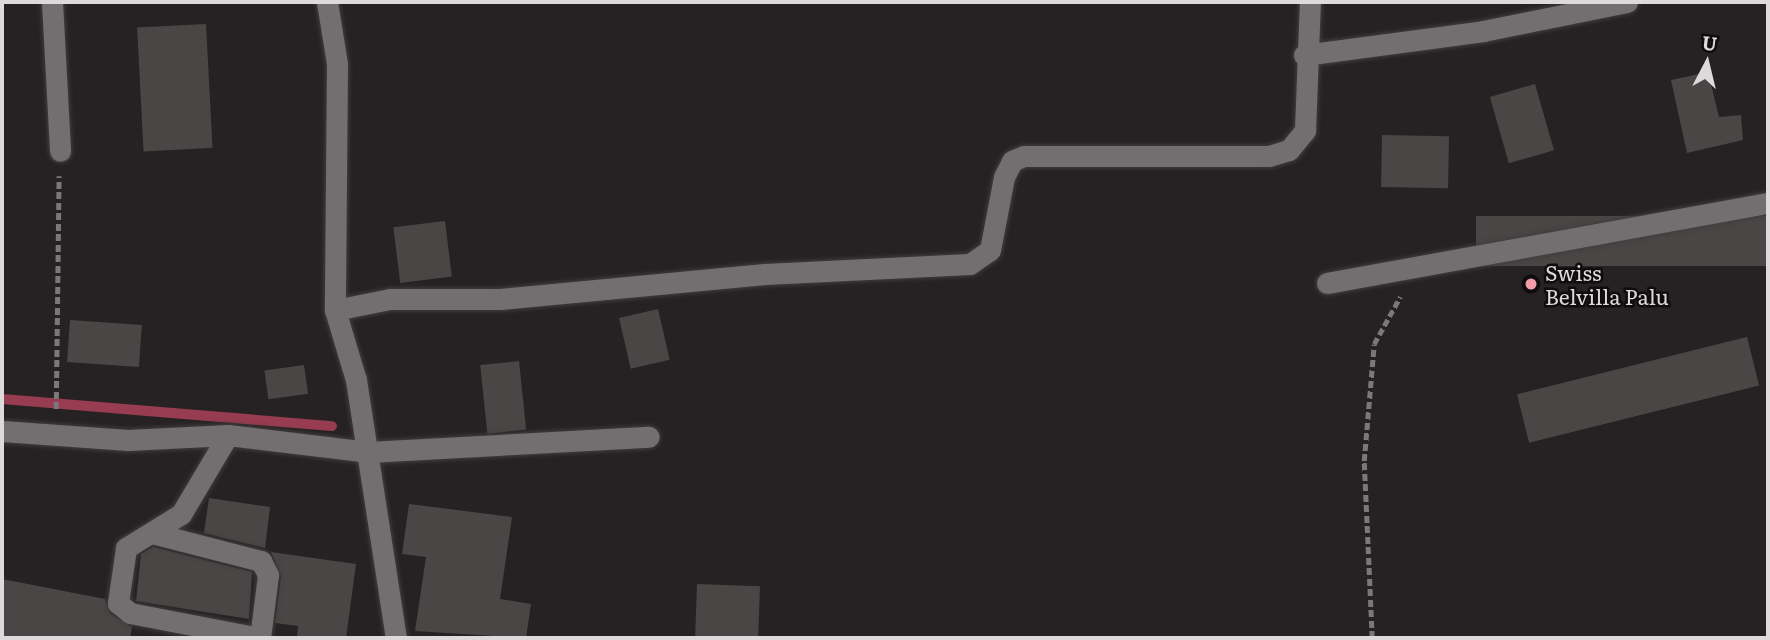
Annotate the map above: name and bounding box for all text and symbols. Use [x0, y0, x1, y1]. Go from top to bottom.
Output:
text: U [1700, 27, 1719, 57]
north arrow [1672, 28, 1742, 98]
place label: Swiss Belvilla Palu [1545, 259, 1669, 309]
marker: Swiss Belvilla Palu [1523, 276, 1539, 292]

